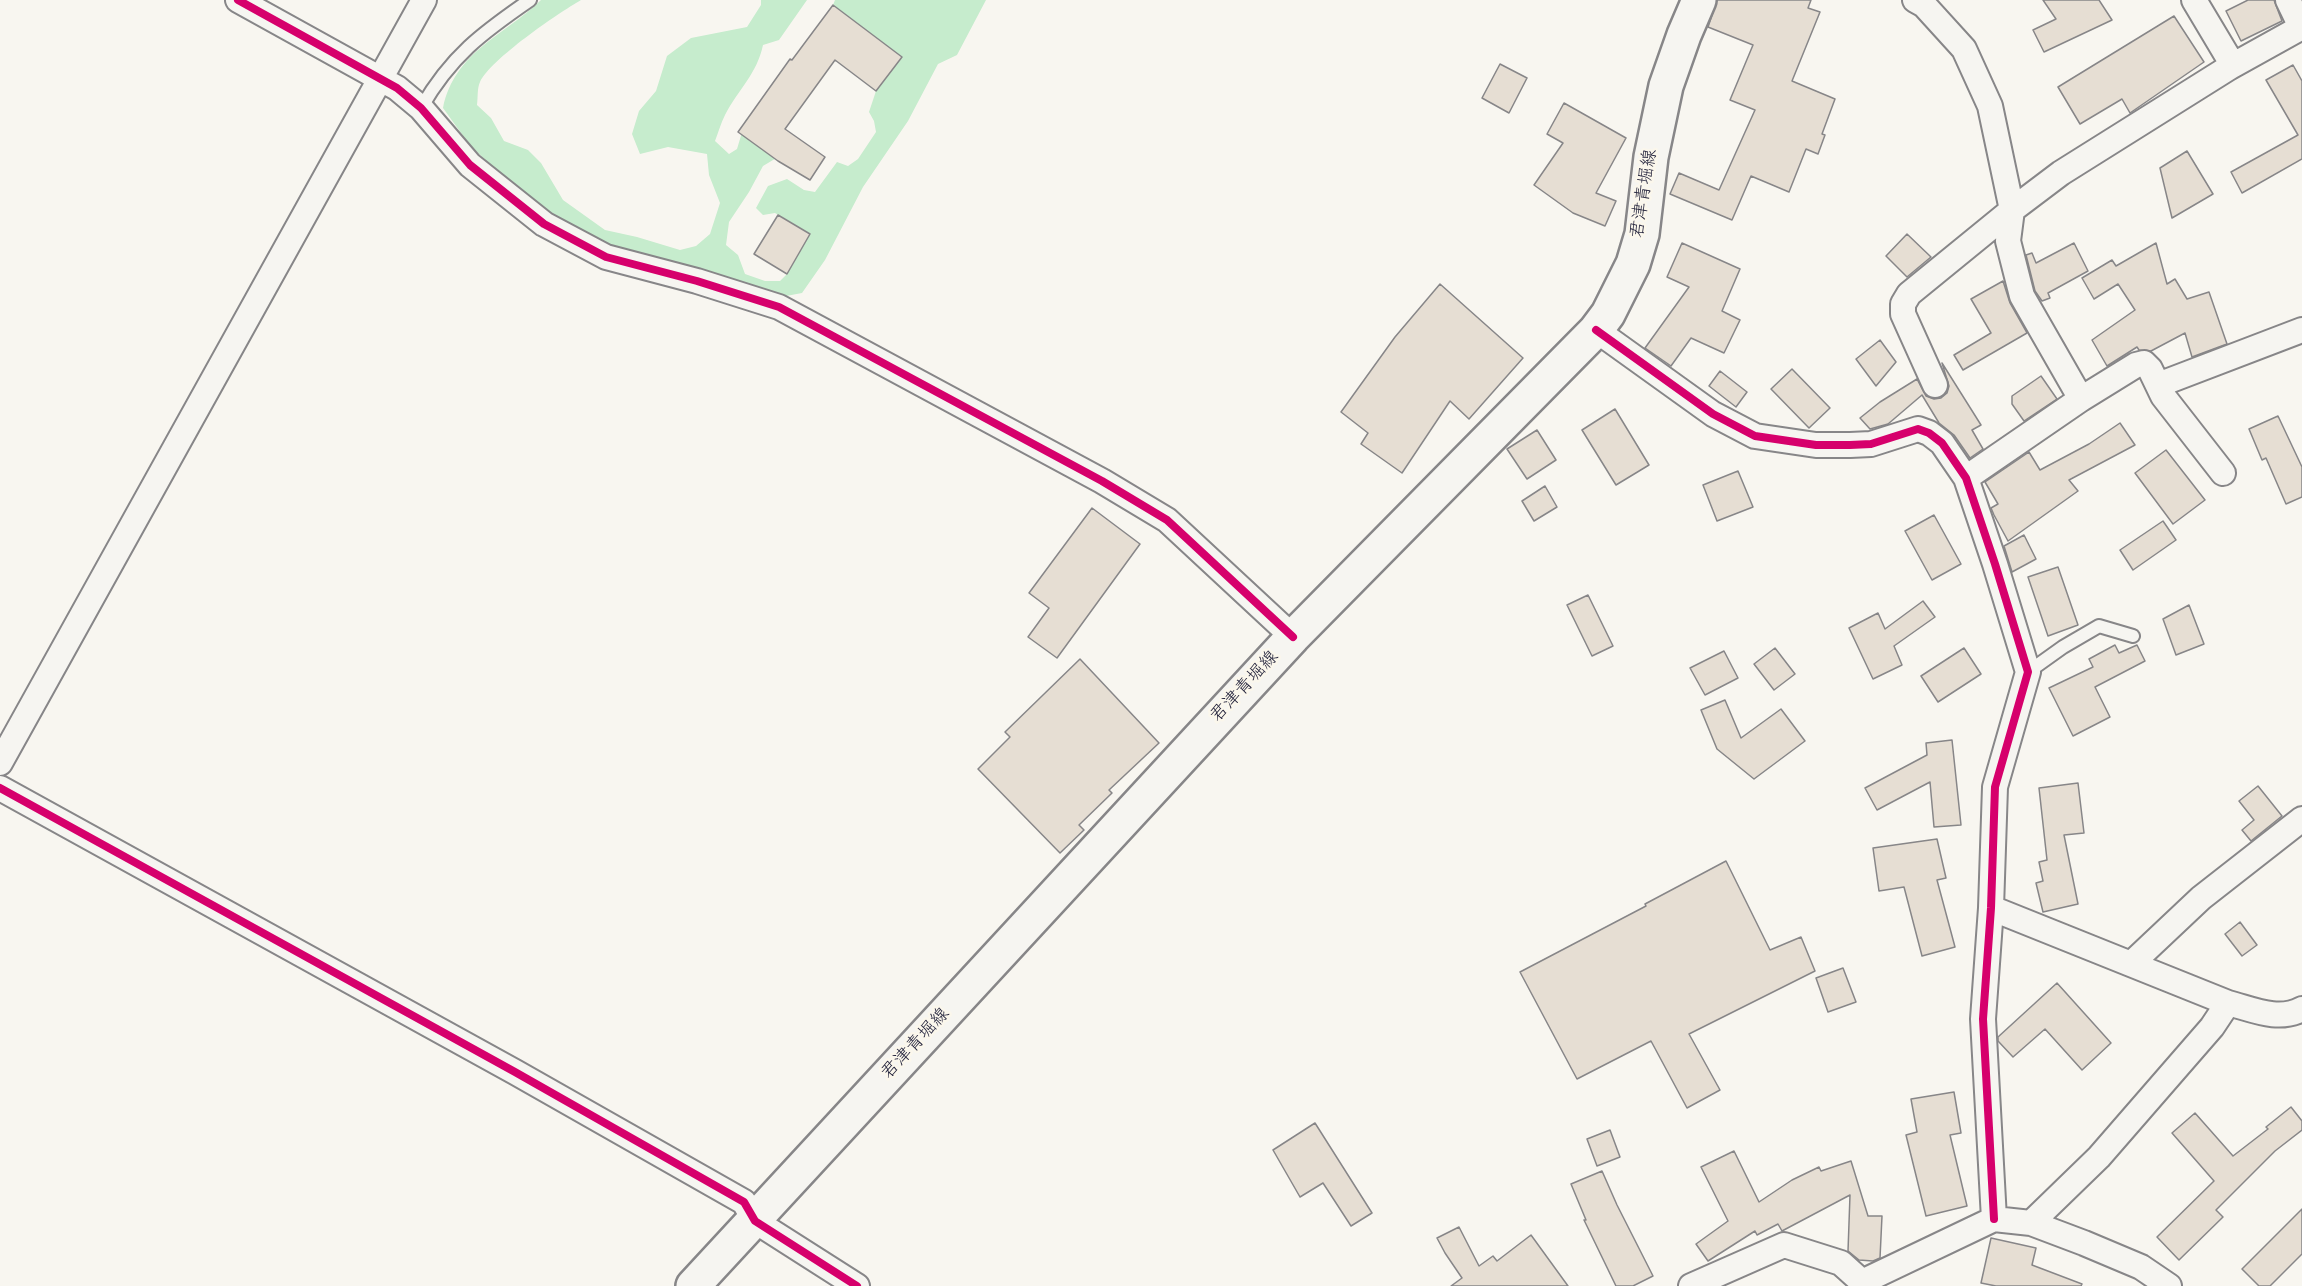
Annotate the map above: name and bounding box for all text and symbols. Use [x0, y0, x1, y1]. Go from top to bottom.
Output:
street label: 君津青堀線 [1628, 148, 1664, 240]
street label: 君津青堀線 [1207, 648, 1285, 728]
street label: 君津青堀線 [878, 1005, 956, 1085]

